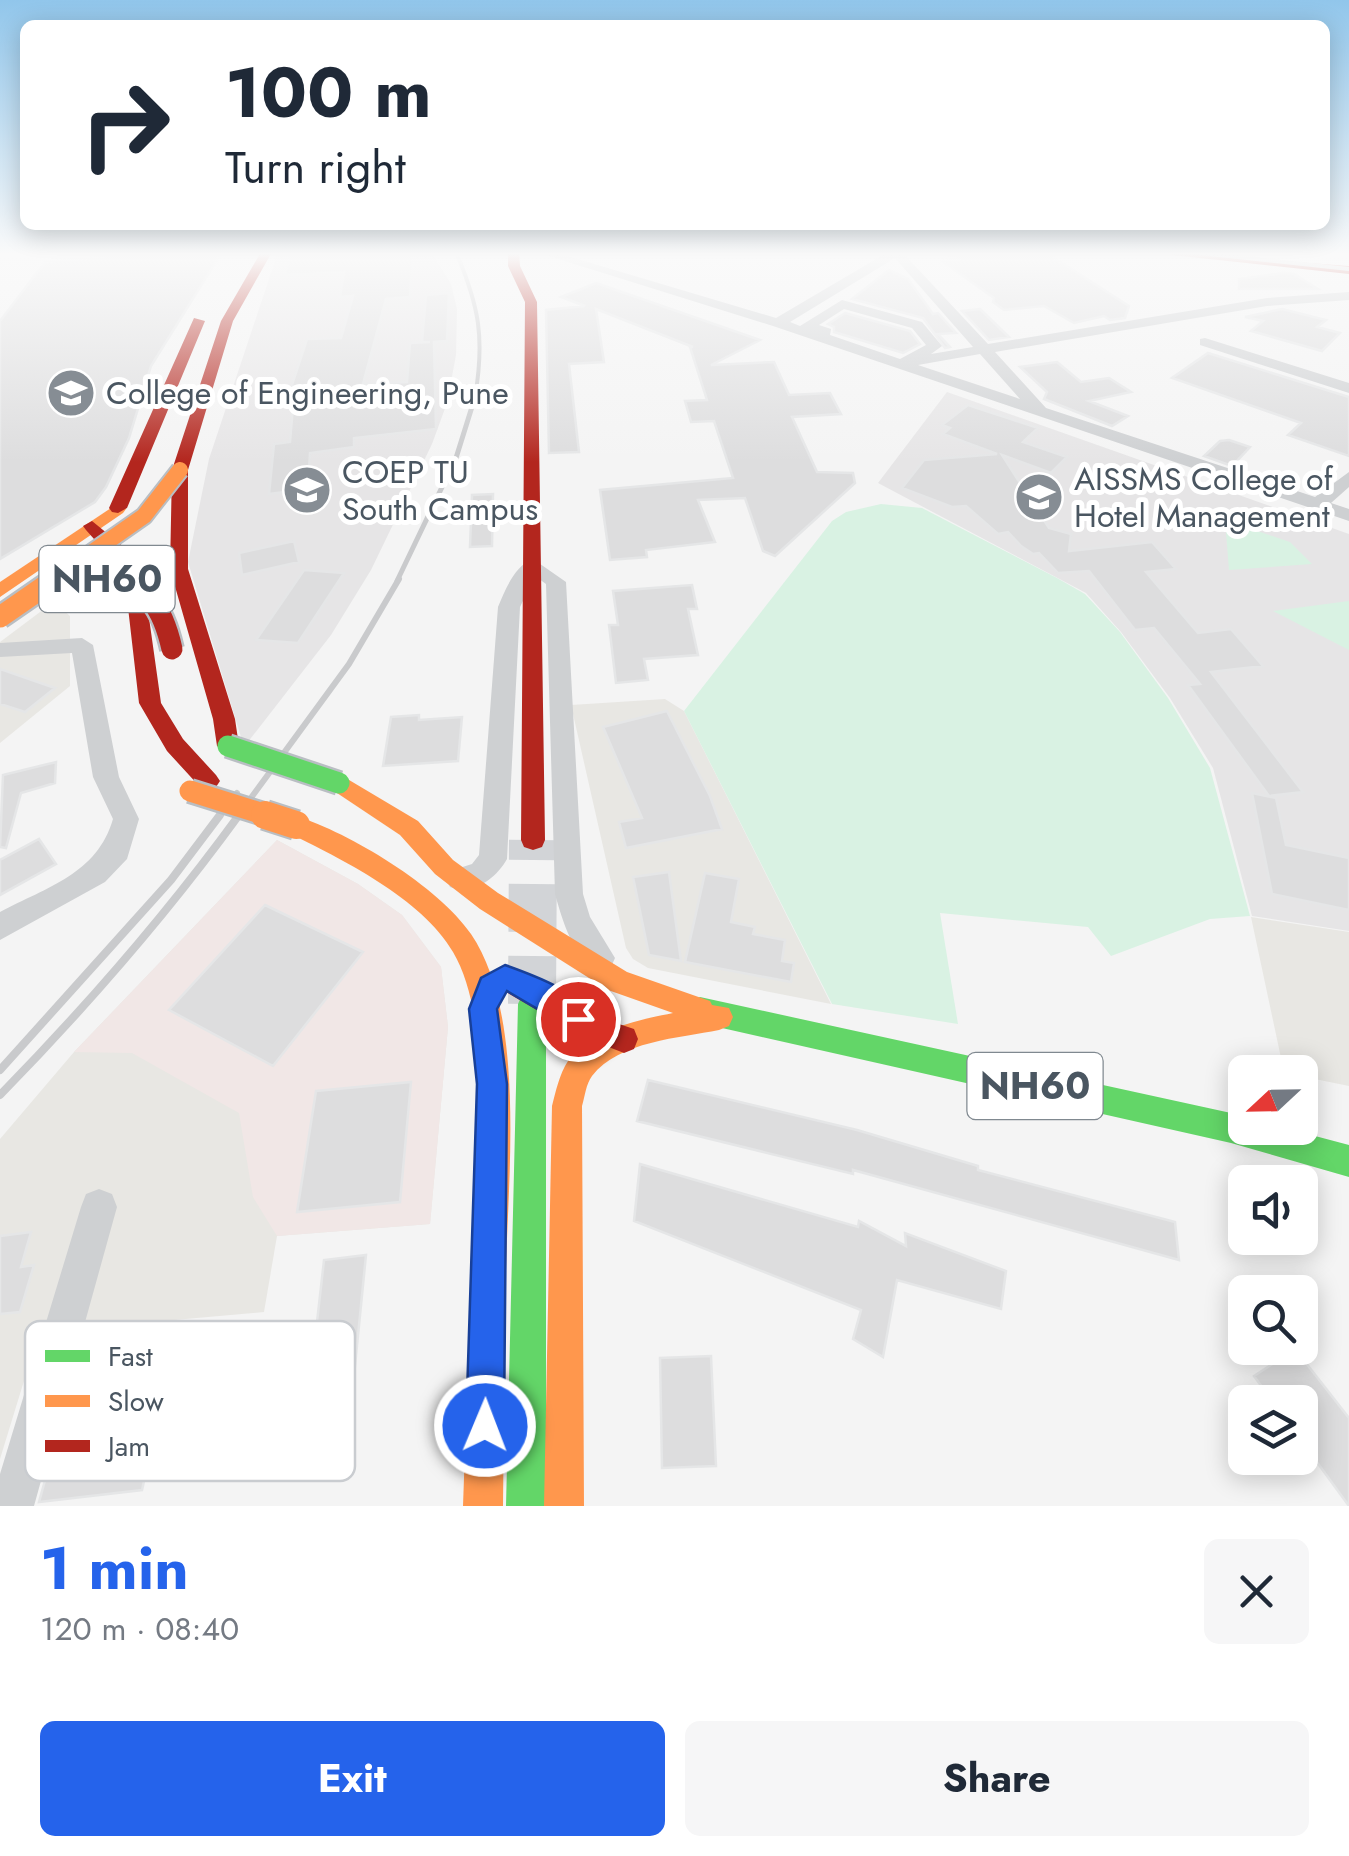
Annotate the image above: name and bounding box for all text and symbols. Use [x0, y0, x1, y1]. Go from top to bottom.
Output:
text: 100 m [225, 42, 432, 143]
icon: right [60, 60, 190, 190]
text: Turn right [225, 135, 406, 200]
school or university icon: College of Engineering, Pune [45, 367, 97, 419]
place label: College of Engineering, Pune [106, 370, 509, 416]
place label: COEP TU South Campus [342, 449, 538, 532]
place label: AISSMS College of Hotel Management [1074, 456, 1333, 539]
school or university icon: COEP TU South Campus [281, 464, 333, 516]
school or university icon: AISSMS College of Hotel Management [1013, 471, 1065, 523]
road number: NH60 [39, 546, 174, 612]
pin [536, 977, 621, 1062]
icon: arrive [551, 992, 606, 1047]
road number: NH60 [968, 1053, 1102, 1119]
north arrow [1228, 1055, 1318, 1145]
map controls [1228, 1055, 1318, 1475]
button: sound [1228, 1165, 1318, 1255]
button: search [1228, 1275, 1318, 1365]
legend [25, 1321, 355, 1481]
text: Fast [108, 1336, 153, 1377]
position arrow [433, 1374, 537, 1478]
text: Slow [108, 1381, 164, 1422]
button: layers [1228, 1385, 1318, 1475]
text: Jam [104, 1426, 150, 1467]
text: 1 min [40, 1525, 189, 1612]
button: close [1204, 1539, 1309, 1644]
text: 120 m · 08:40 [40, 1606, 239, 1652]
button: Exit [40, 1721, 665, 1836]
button: Share [685, 1721, 1309, 1836]

